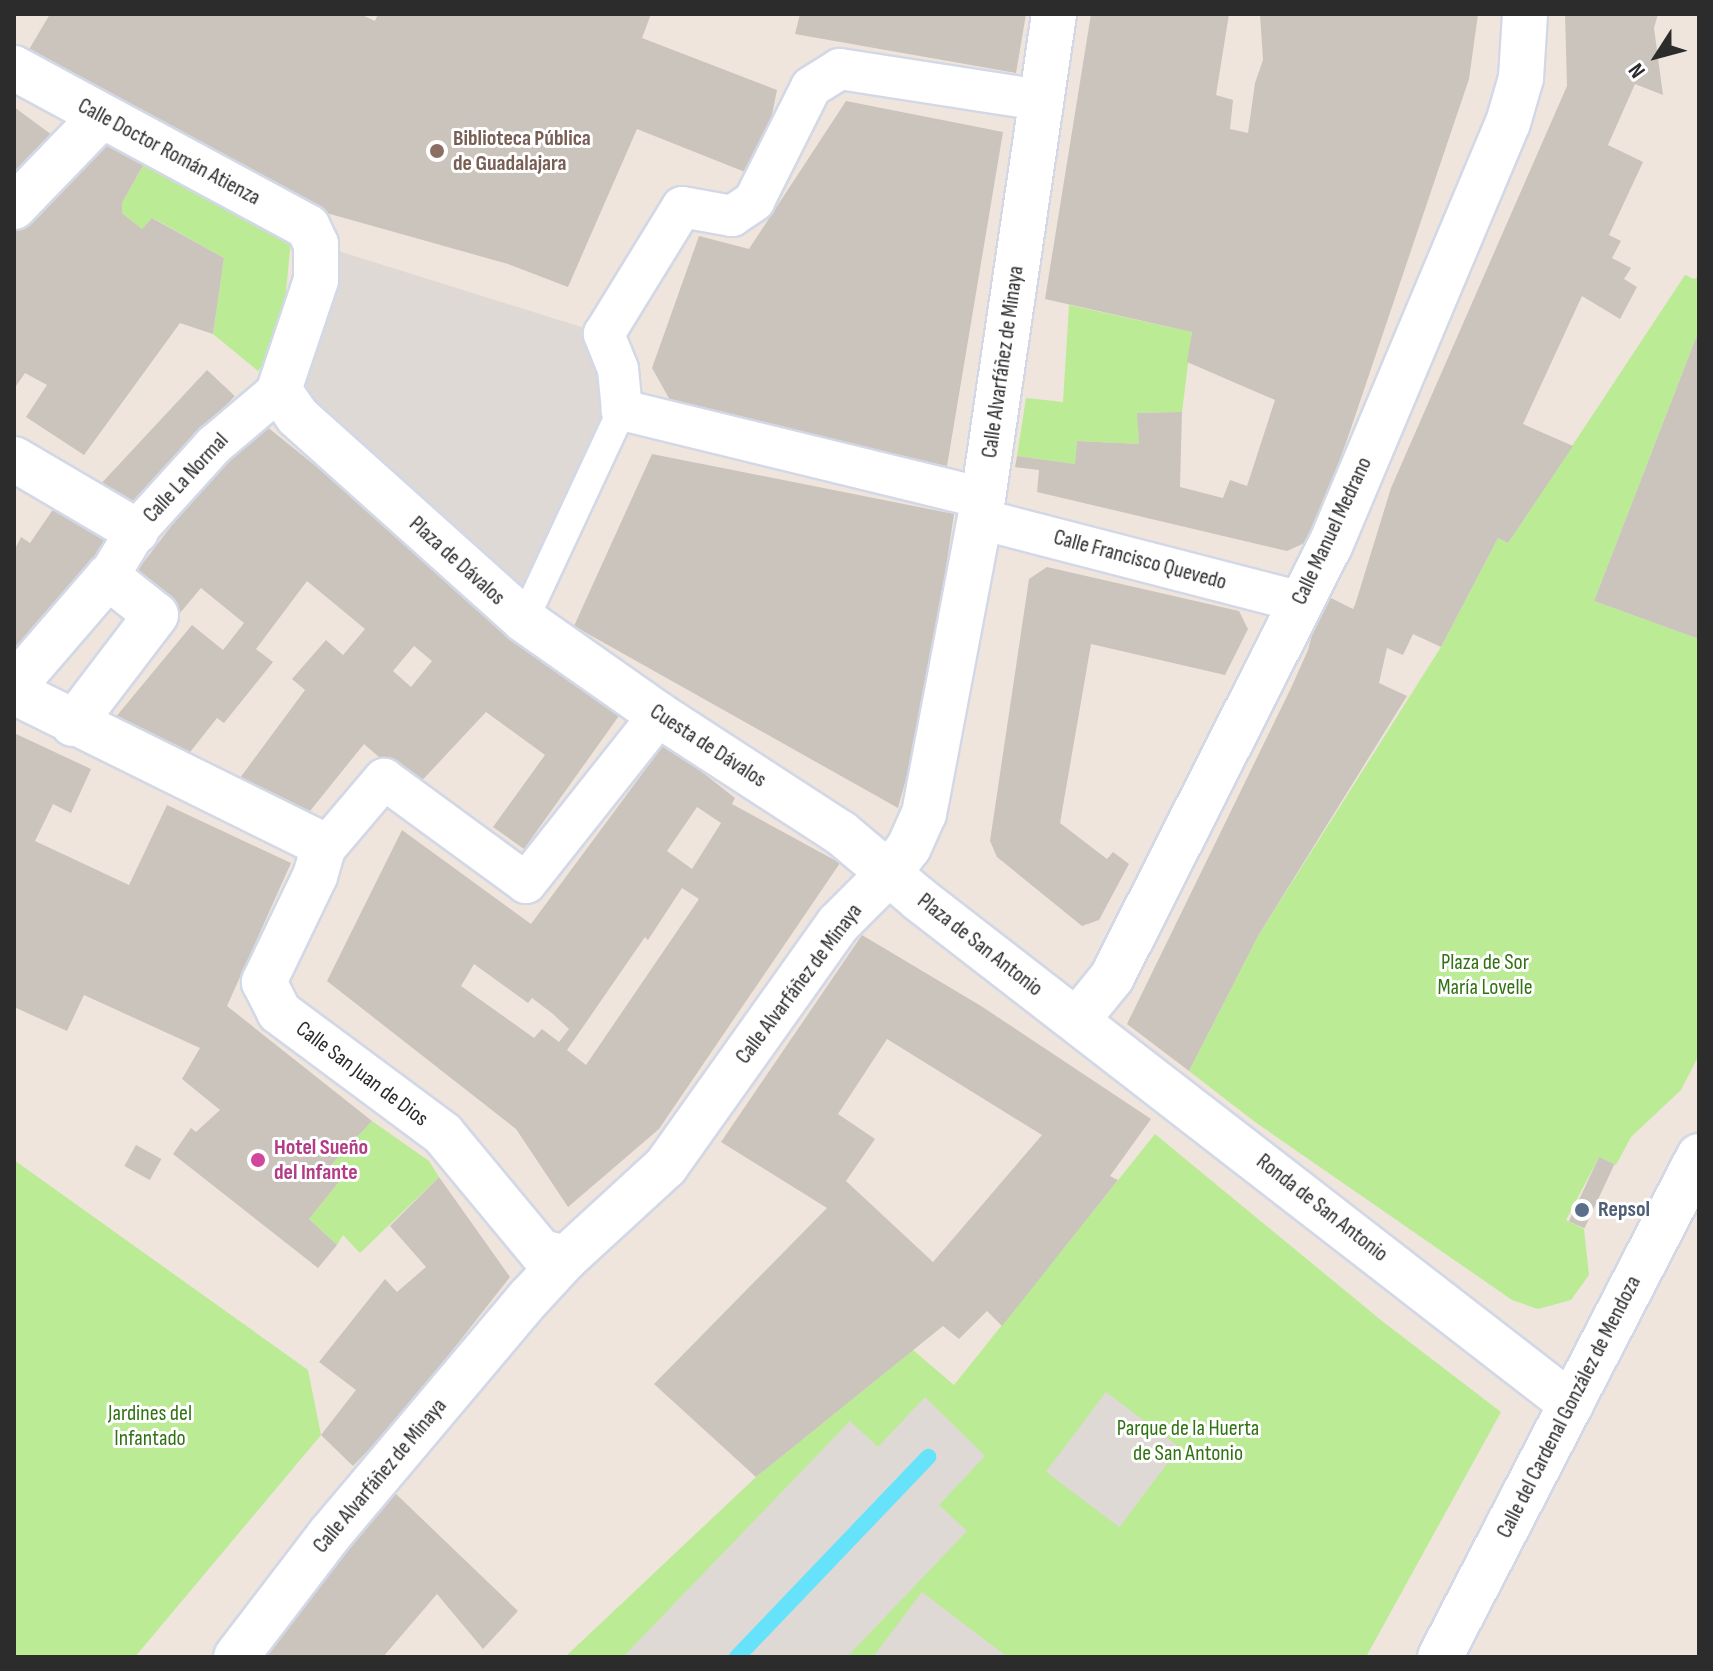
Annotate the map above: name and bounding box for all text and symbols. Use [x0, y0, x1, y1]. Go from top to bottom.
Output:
north arrow [1617, 16, 1697, 96]
text: N [1623, 58, 1652, 83]
street label: Calle Doctor Román Atienza [73, 93, 265, 211]
place label: Biblioteca Pública de Guadalajara [453, 125, 591, 176]
marker: Biblioteca Pública de Guadalajara [428, 142, 446, 160]
street label: Calle Alvarfáñez de Minaya [976, 264, 1030, 460]
street label: Calle La Normal [138, 428, 234, 528]
street label: Calle Manuel Medrano [1286, 453, 1378, 609]
street label: Plaza de Dávalos [404, 511, 510, 611]
street label: Calle Francisco Quevedo [1051, 524, 1229, 596]
street label: Cuesta de Dávalos [645, 699, 771, 793]
street label: Plaza de San Antonio [912, 888, 1048, 1002]
street label: Calle Alvarfáñez de Minaya [730, 899, 868, 1069]
park label: Plaza de Sor María Lovelle [1438, 949, 1532, 1000]
street label: Calle San Juan de Dios [291, 1016, 433, 1132]
place label: Hotel Sueño del Infante [274, 1134, 368, 1186]
street label: Ronda de San Antonio [1251, 1148, 1393, 1268]
marker: Hotel Sueño del Infante [249, 1151, 267, 1169]
place label: Repsol [1598, 1197, 1650, 1223]
marker: Repsol [1573, 1201, 1591, 1219]
street label: Calle del Cardenal González de Mendoza [1491, 1271, 1647, 1543]
street label: Calle Alvarfáñez de Minaya [308, 1393, 452, 1559]
park label: Jardines del Infantado [108, 1400, 192, 1452]
park label: Parque de la Huerta de San Antonio [1117, 1415, 1259, 1466]

